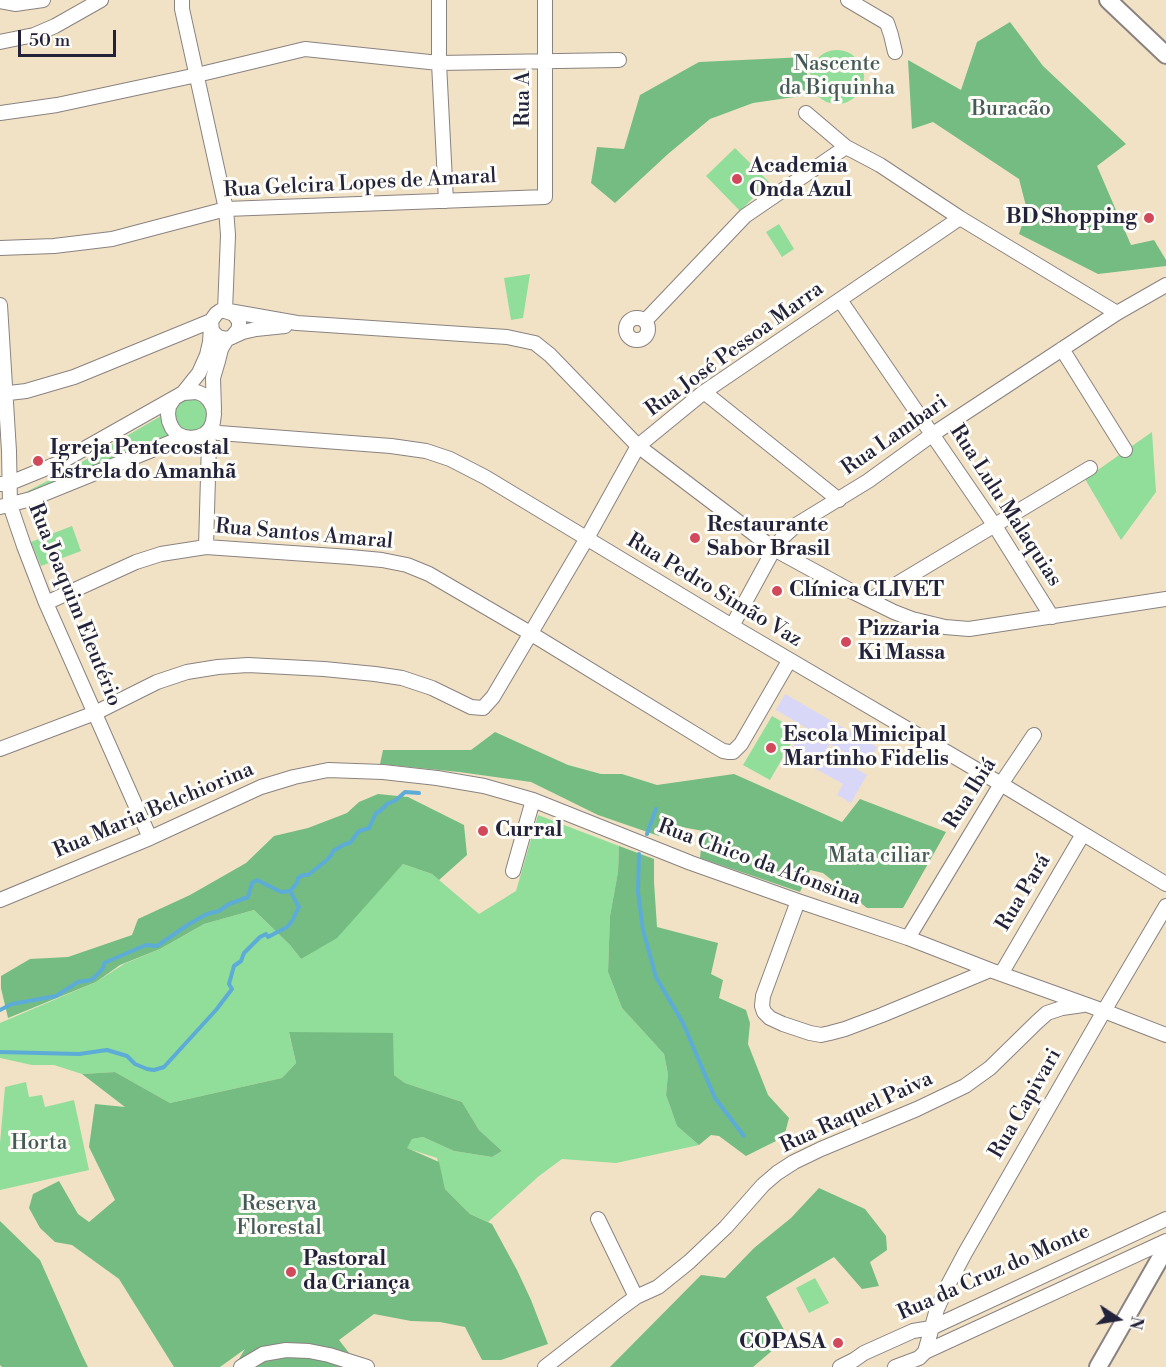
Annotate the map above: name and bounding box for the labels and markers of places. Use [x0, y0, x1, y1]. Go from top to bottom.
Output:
place label: Academia Onda Azul [749, 154, 852, 204]
marker: Academia Onda Azul [730, 172, 744, 186]
place label: BD Shopping [1006, 205, 1137, 231]
marker: BD Shopping [1142, 211, 1156, 225]
place label: Igreja Pentecostal Estrela do Amanhã [50, 436, 236, 486]
marker: Igreja Pentecostal Estrela do Amanhã [31, 454, 45, 468]
place label: Restaurante Sabor Brasil [707, 513, 830, 563]
marker: Restaurante Sabor Brasil [688, 531, 702, 545]
place label: Clínica CLIVET [789, 578, 944, 604]
marker: Clínica CLIVET [770, 584, 784, 598]
place label: Pizzaria Ki Massa [858, 617, 945, 667]
marker: Pizzaria Ki Massa [839, 635, 853, 649]
place label: Escola Minicipal Martinho Fidelis [783, 723, 949, 773]
marker: Escola Minicipal Martinho Fidelis [764, 741, 778, 755]
place label: Curral [495, 818, 562, 844]
marker: Curral [476, 824, 490, 838]
place label: Pastoral da Criança [303, 1247, 410, 1297]
marker: Pastoral da Criança [284, 1265, 298, 1279]
place label: COPASA [739, 1330, 826, 1356]
marker: COPASA [831, 1336, 845, 1350]

